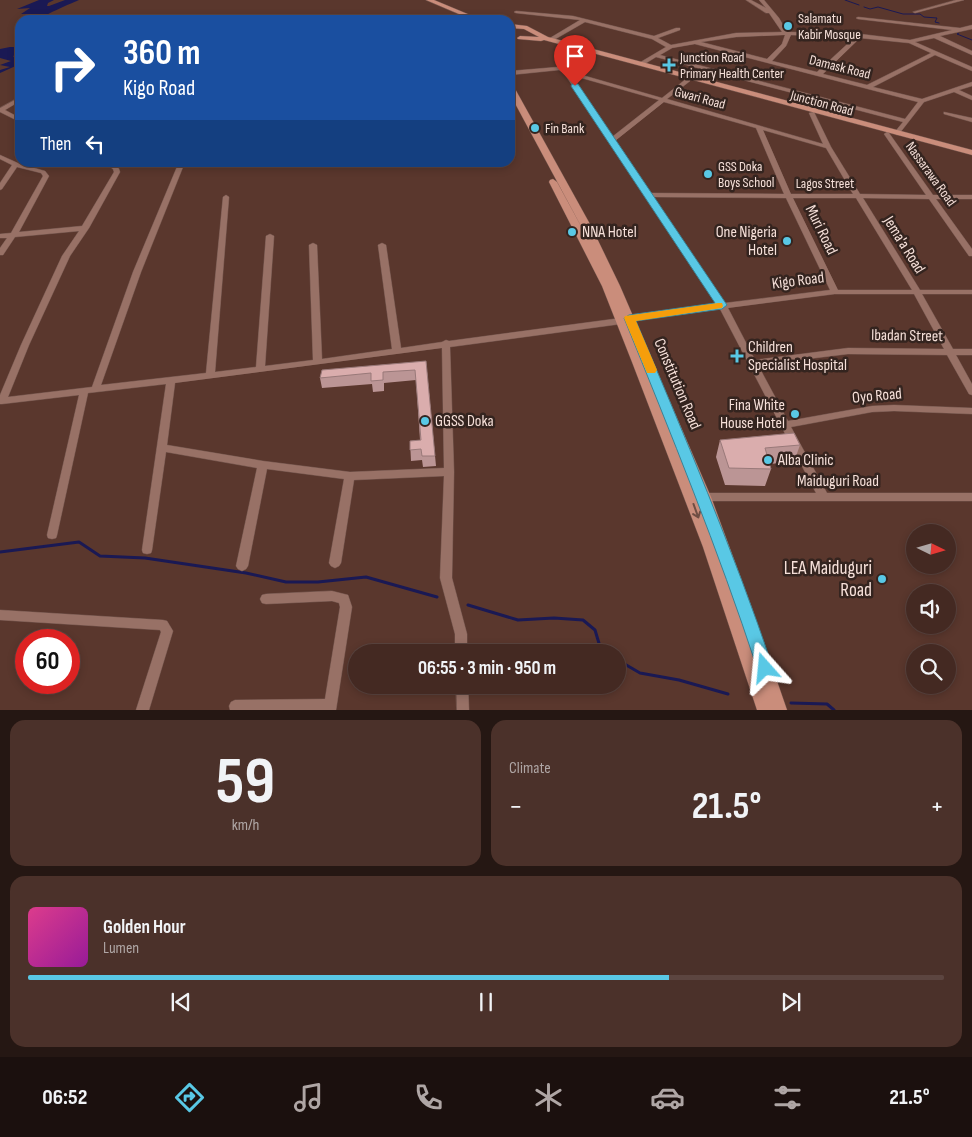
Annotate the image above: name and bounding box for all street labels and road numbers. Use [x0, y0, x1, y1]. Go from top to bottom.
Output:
street label: Damask Road [808, 51, 873, 83]
street label: Gwari Road [673, 83, 727, 113]
street label: Junction Road [788, 86, 855, 120]
street label: Nassarawa Road [902, 138, 960, 210]
street label: Lagos Street [796, 175, 854, 192]
street label: Muri Road [801, 202, 841, 258]
street label: Jema'a Road [878, 212, 929, 277]
street label: Kigo Road [771, 268, 825, 294]
street label: Ibadan Street [871, 326, 943, 346]
street label: Constitution Road [649, 336, 705, 432]
street label: Oyo Road [851, 384, 903, 408]
street label: Maiduguri Road [797, 472, 879, 491]

